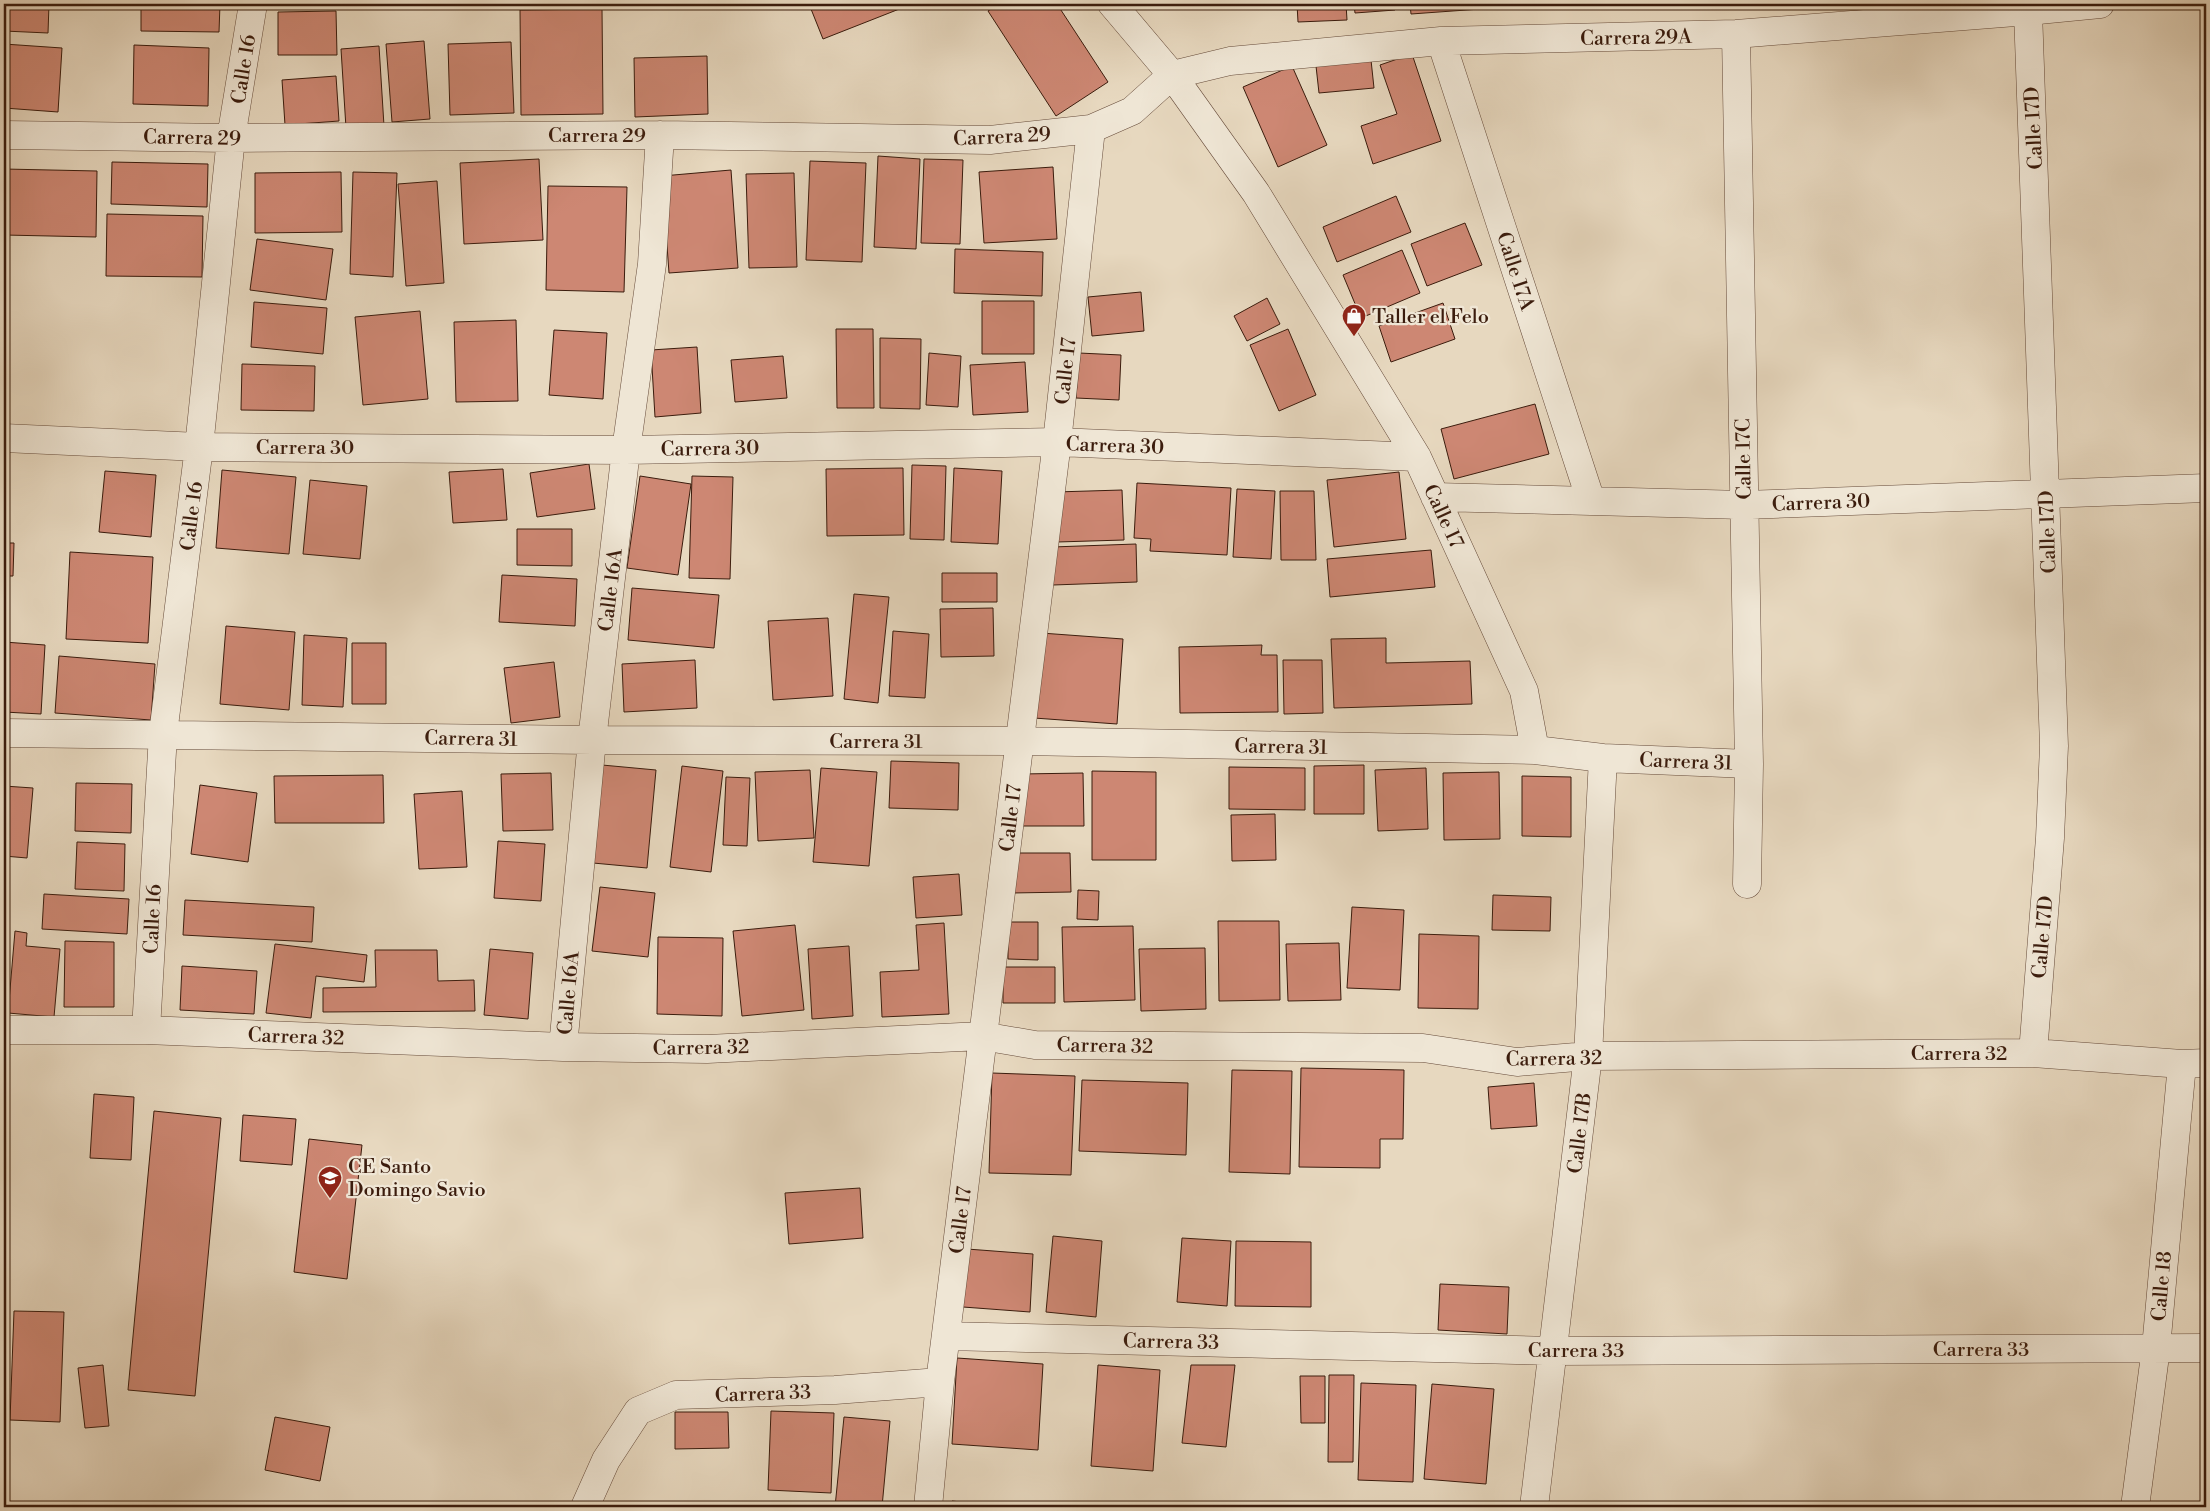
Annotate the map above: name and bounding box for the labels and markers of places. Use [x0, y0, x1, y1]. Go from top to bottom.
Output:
shop icon: Taller el Felo [1341, 303, 1367, 337]
place label: Taller el Felo [1372, 305, 1489, 330]
place label: CE Santo Domingo Savio [348, 1155, 486, 1203]
school or university icon: CE Santo Domingo Savio [317, 1165, 343, 1199]

